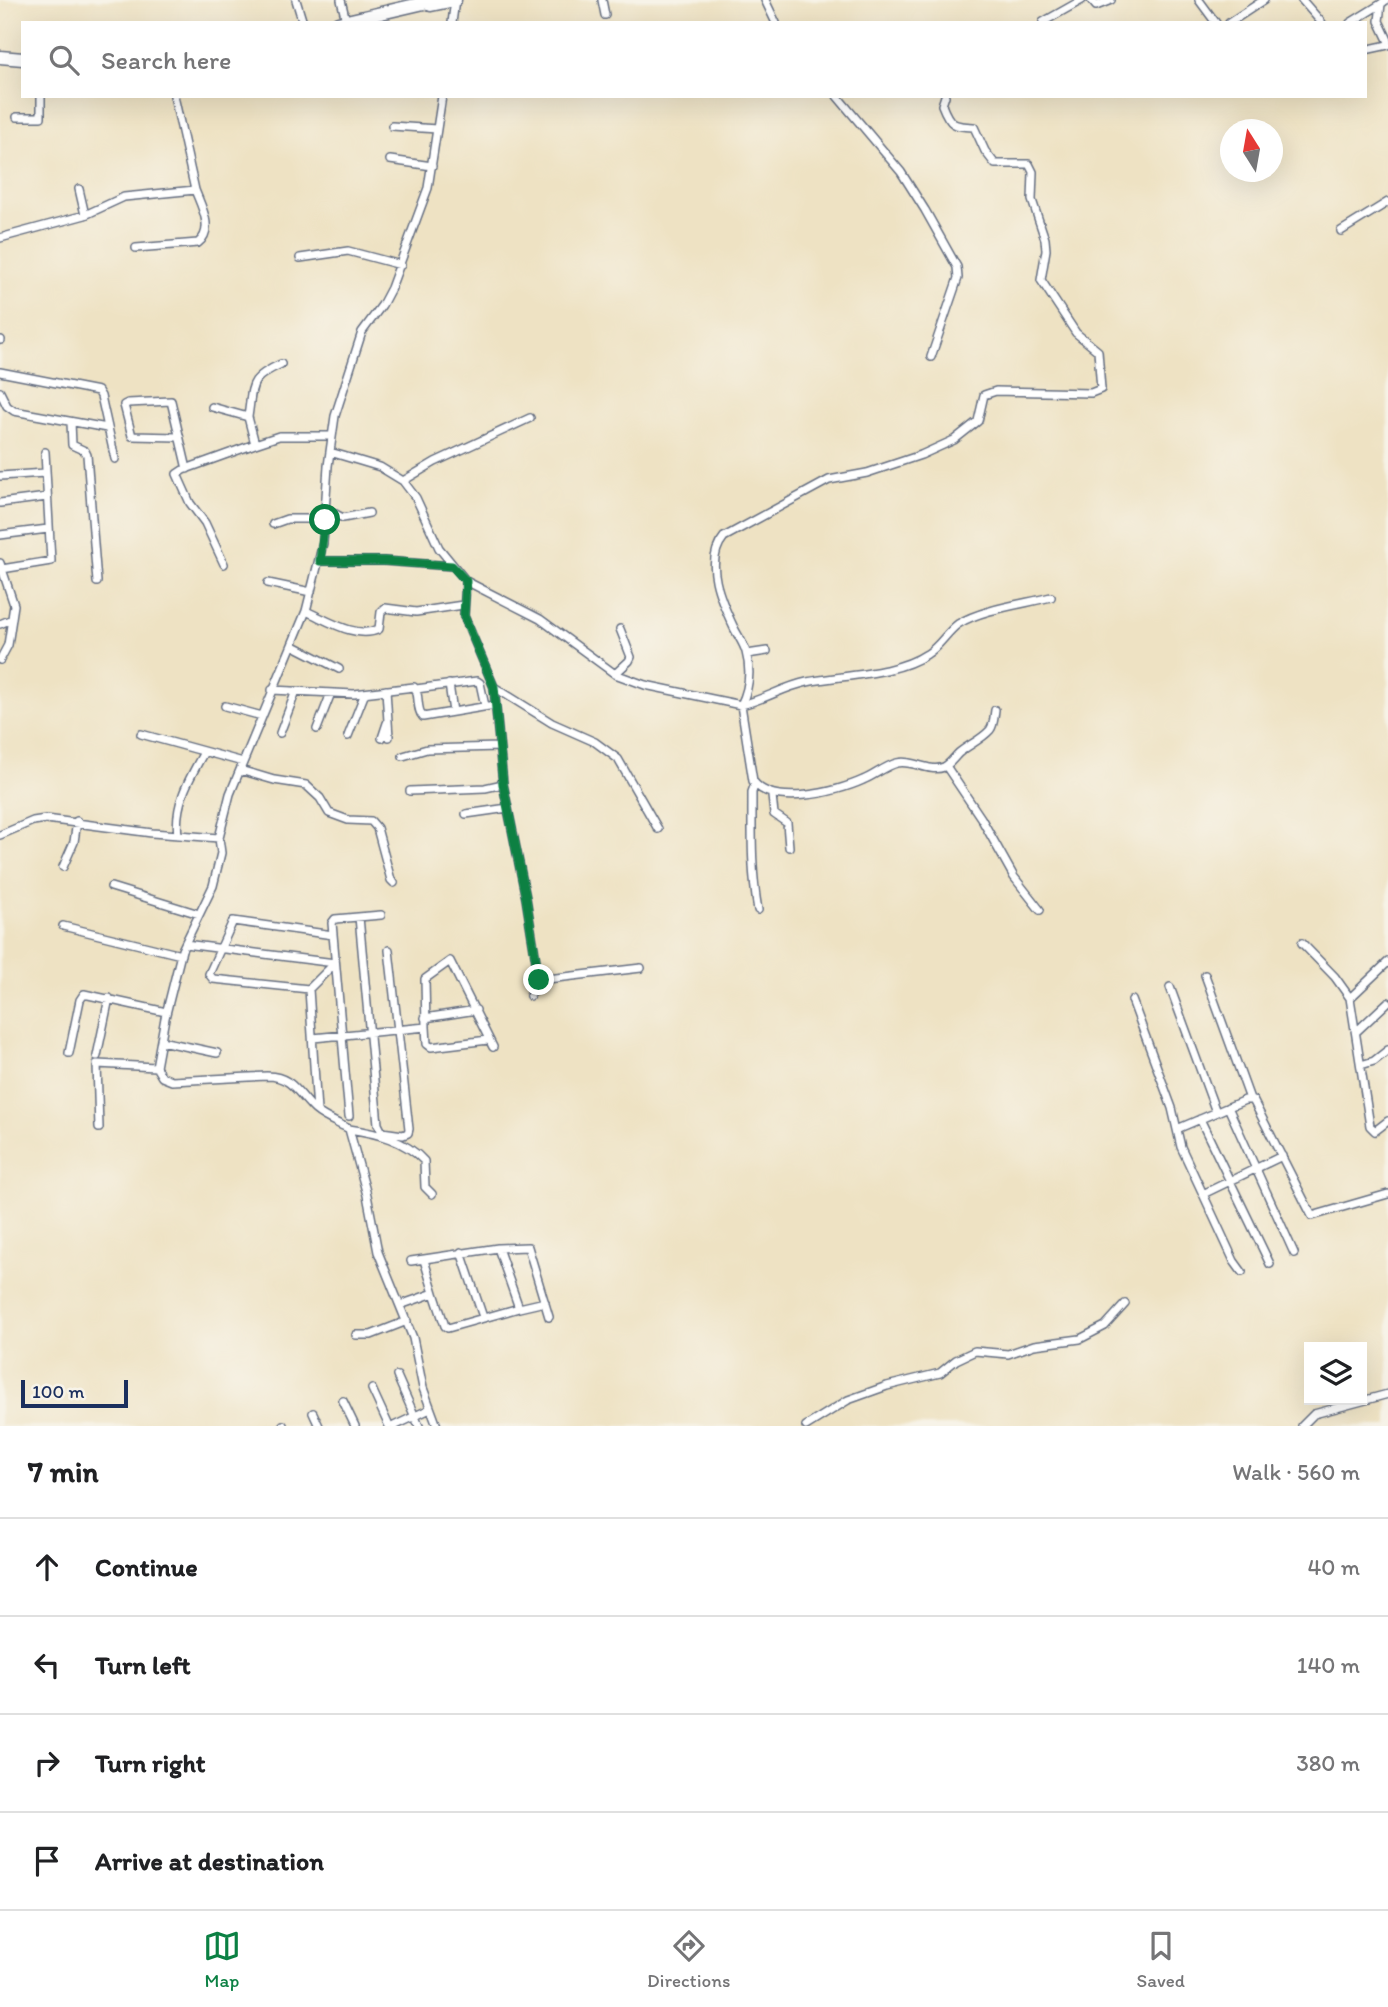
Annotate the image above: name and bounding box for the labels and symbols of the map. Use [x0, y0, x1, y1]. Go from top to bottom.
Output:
north arrow [1220, 119, 1283, 182]
route start [309, 504, 340, 535]
route end [523, 964, 554, 995]
scale bar [21, 1377, 128, 1409]

